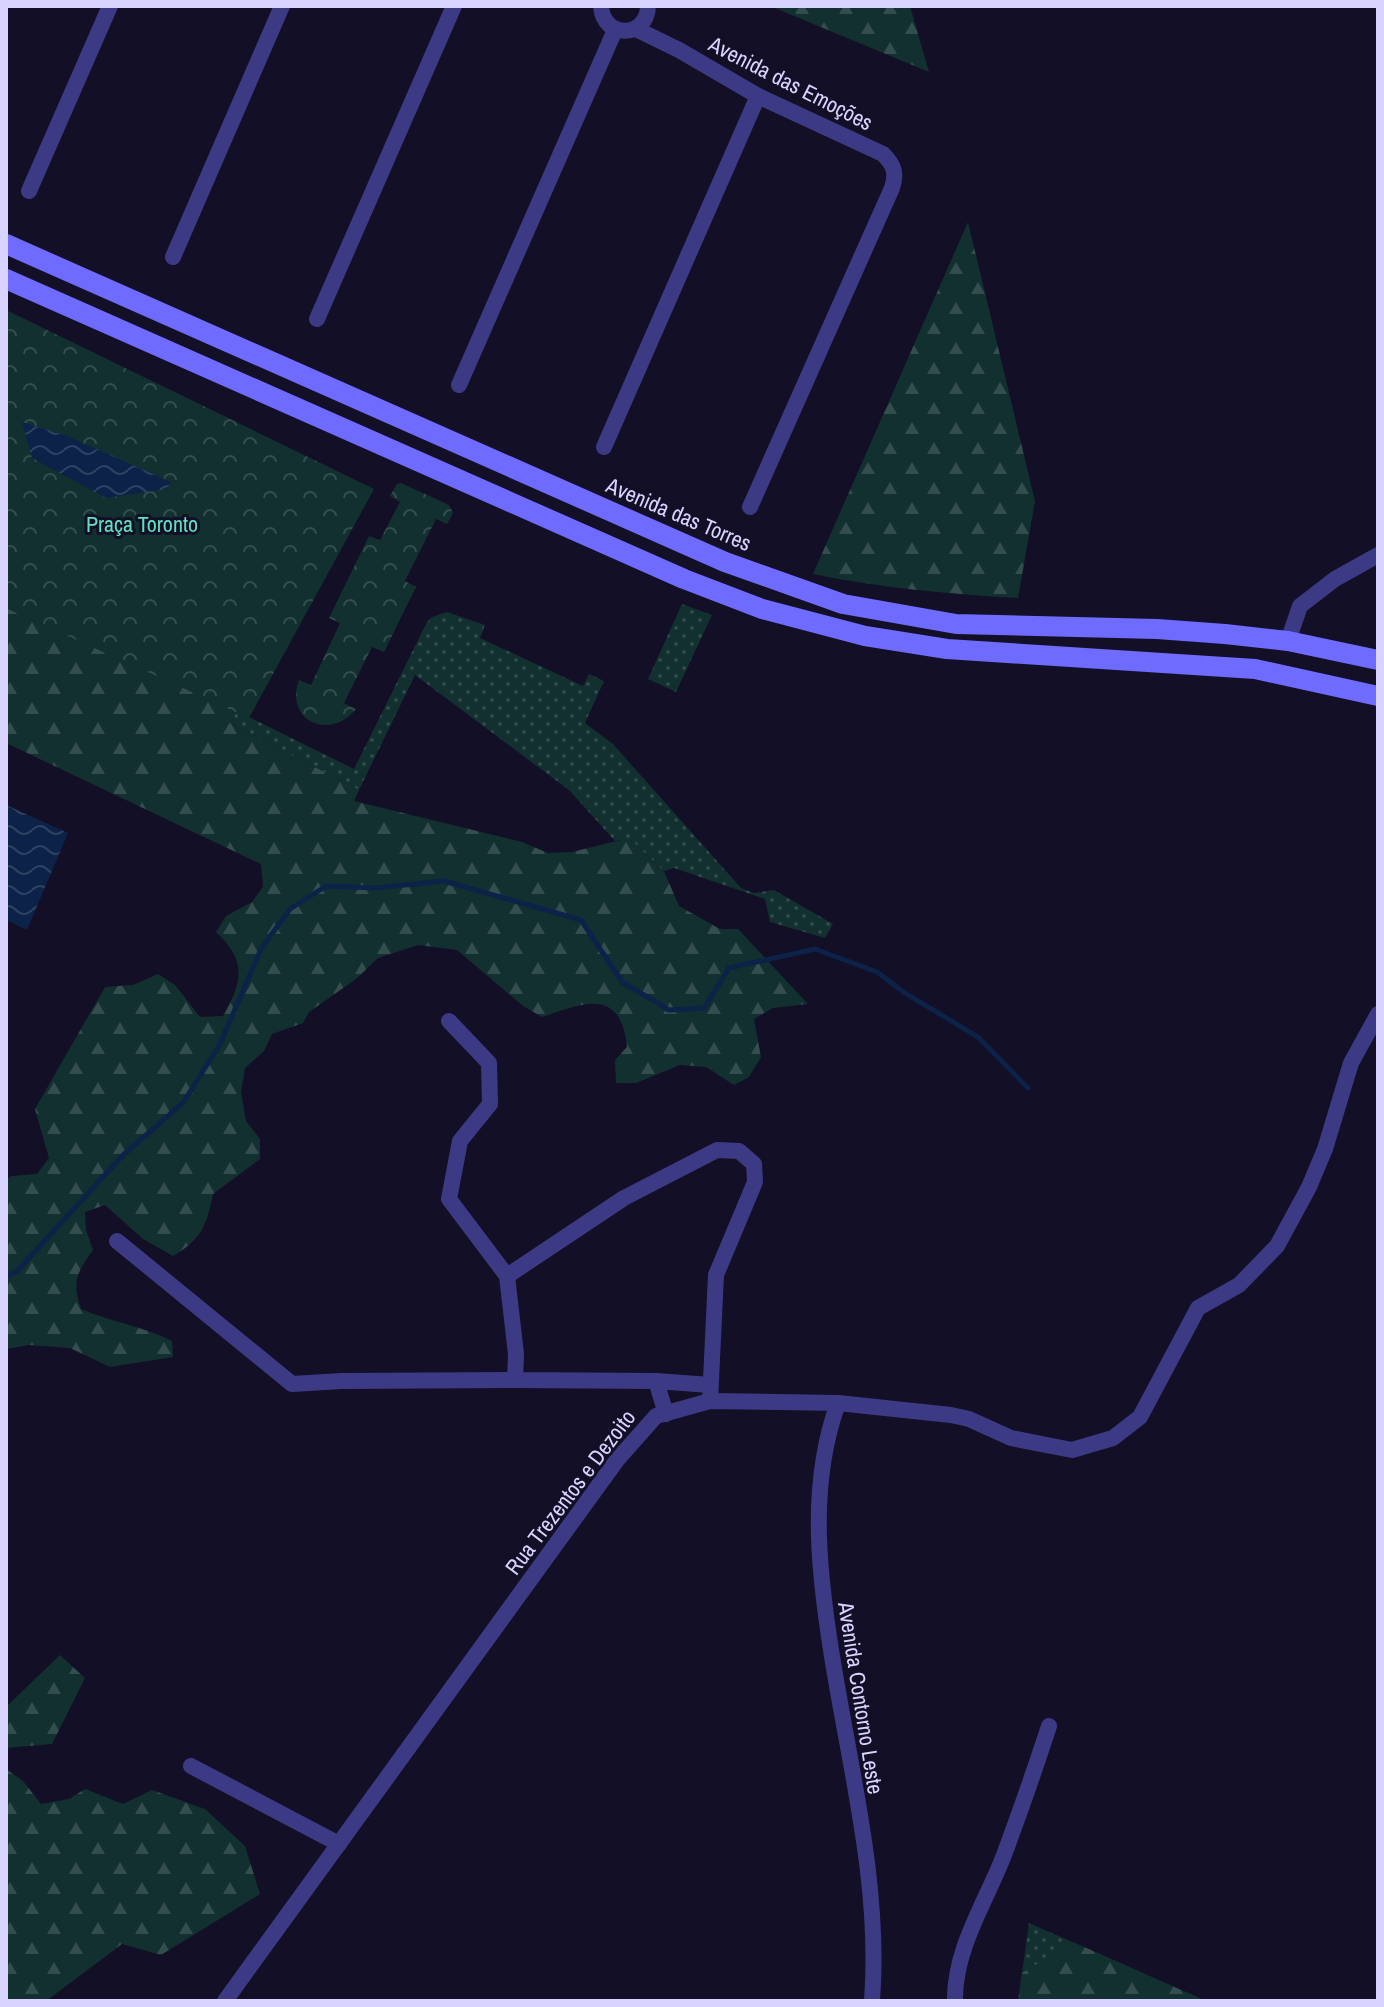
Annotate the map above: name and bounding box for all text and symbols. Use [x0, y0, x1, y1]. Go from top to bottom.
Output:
street label: Avenida das Emoções [703, 28, 878, 137]
street label: Avenida das Torres [601, 470, 756, 558]
park label: Praça Toronto [86, 509, 198, 539]
street label: Rua Trezentos e Dezoito [498, 1403, 642, 1581]
street label: Avenida Contorno Leste [831, 1599, 891, 1796]

